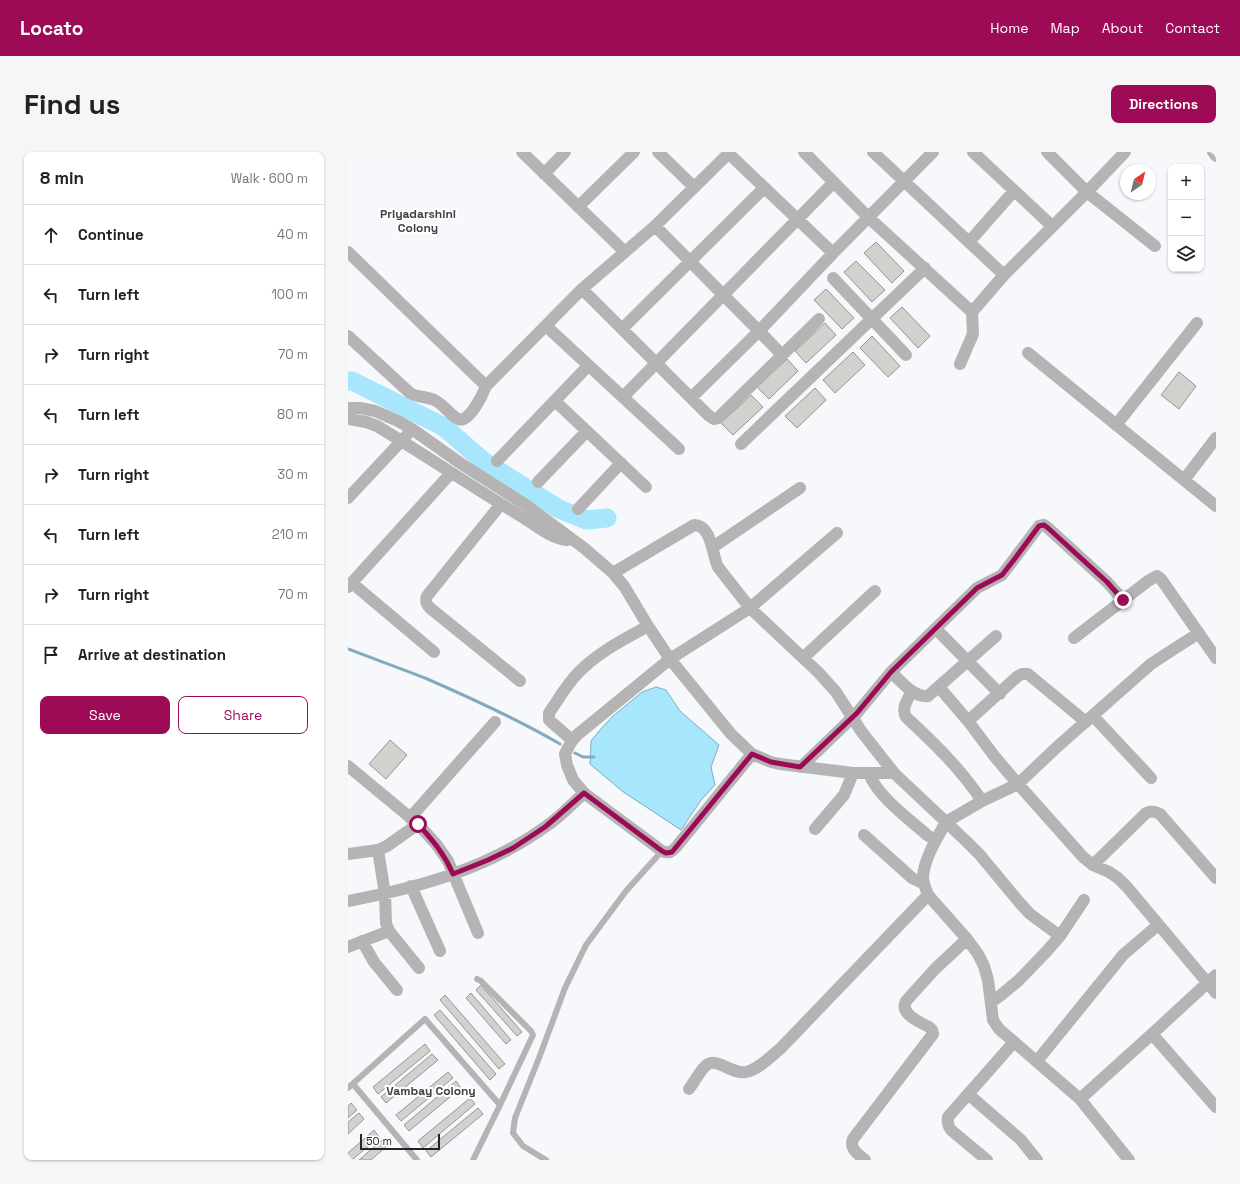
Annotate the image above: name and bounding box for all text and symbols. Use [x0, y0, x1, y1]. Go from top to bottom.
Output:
text: Locato [20, 16, 83, 41]
text: Home [990, 19, 1028, 37]
text: Map [1050, 19, 1080, 37]
text: About [1102, 19, 1143, 37]
text: Contact [1165, 19, 1220, 37]
button: Directions [1111, 85, 1216, 123]
text: Find us [24, 86, 121, 122]
north arrow [1120, 164, 1156, 200]
map controls [1168, 164, 1204, 272]
button: + [1168, 164, 1204, 200]
text: 8 min [40, 167, 84, 189]
text: Walk · 600 m [231, 170, 308, 187]
button: − [1168, 200, 1204, 236]
district label: Priyadarshini Colony [380, 206, 456, 236]
icon: ahead [40, 224, 62, 246]
text: Continue [78, 225, 144, 244]
text: 40 m [277, 226, 308, 243]
button: layers [1168, 236, 1204, 272]
icon: left [40, 284, 62, 306]
text: Turn left [78, 285, 140, 304]
text: 100 m [271, 286, 308, 303]
icon: right [40, 344, 62, 366]
text: Turn right [78, 345, 149, 364]
text: 70 m [278, 346, 308, 363]
icon: left [40, 404, 62, 426]
text: Turn left [78, 405, 140, 424]
text: 80 m [277, 406, 308, 423]
icon: right [40, 464, 62, 486]
text: Turn right [78, 465, 149, 484]
text: 30 m [277, 466, 308, 483]
icon: left [40, 524, 62, 546]
text: Turn left [78, 525, 140, 544]
text: 210 m [272, 526, 308, 543]
icon: right [40, 584, 62, 606]
text: Turn right [78, 585, 149, 604]
text: 70 m [278, 586, 308, 603]
route end [1114, 591, 1132, 609]
icon: arrive [40, 644, 62, 666]
text: Arrive at destination [78, 645, 226, 664]
button: Save [40, 696, 170, 734]
button: Share [178, 696, 308, 734]
route start [409, 815, 427, 833]
district label: Vambay Colony [386, 1083, 476, 1099]
scale bar [360, 1132, 440, 1151]
text: 50 m [366, 1134, 392, 1148]

